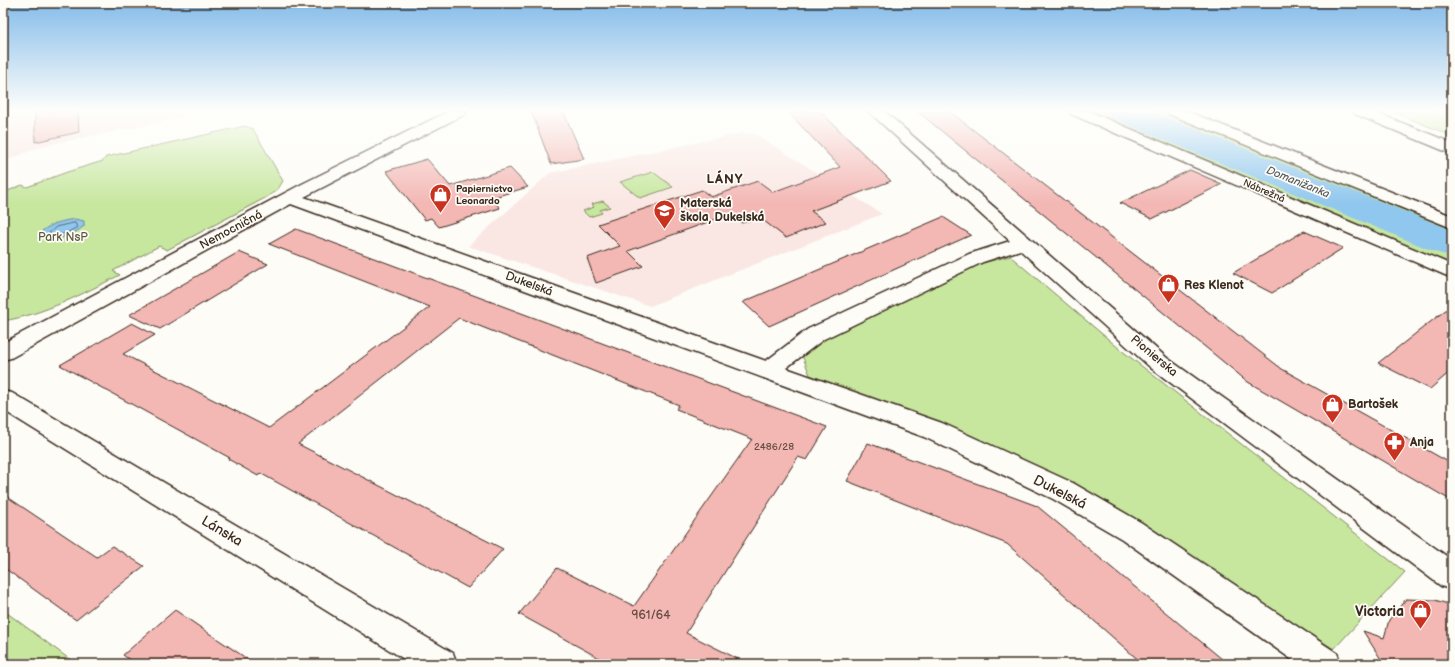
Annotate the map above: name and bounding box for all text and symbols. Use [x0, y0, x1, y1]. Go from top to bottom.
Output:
water label: Domanižanka [1265, 163, 1331, 201]
district label: LÁNY [707, 170, 743, 187]
street label: Nábrežná [1241, 177, 1287, 205]
shop icon: Papiernictvo Leonardo [428, 182, 454, 215]
place label: Papiernictvo Leonardo [456, 183, 513, 207]
place label: Materská škola, Dukelská [680, 196, 765, 225]
school or university icon: Materská škola, Dukelská [651, 197, 677, 230]
street label: Nemocničná [197, 207, 265, 253]
park label: Park NsP [38, 230, 88, 245]
street label: Dukelská [503, 269, 555, 300]
shop icon: Res Klenot [1156, 272, 1182, 305]
place label: Res Klenot [1184, 278, 1244, 293]
street label: Pionierska [1127, 332, 1181, 380]
shop icon: Bartošek [1319, 391, 1345, 424]
place label: Bartošek [1348, 397, 1399, 412]
pharmacy icon: Anja [1382, 429, 1408, 462]
place label: Anja [1409, 435, 1434, 450]
house number: 2486/28 [754, 441, 794, 453]
street label: Dukelská [1031, 471, 1090, 513]
street label: Lánska [198, 512, 246, 550]
shop icon: Victoria [1407, 598, 1433, 631]
place label: Victoria [1355, 603, 1404, 620]
house number: 961/64 [632, 608, 671, 623]

